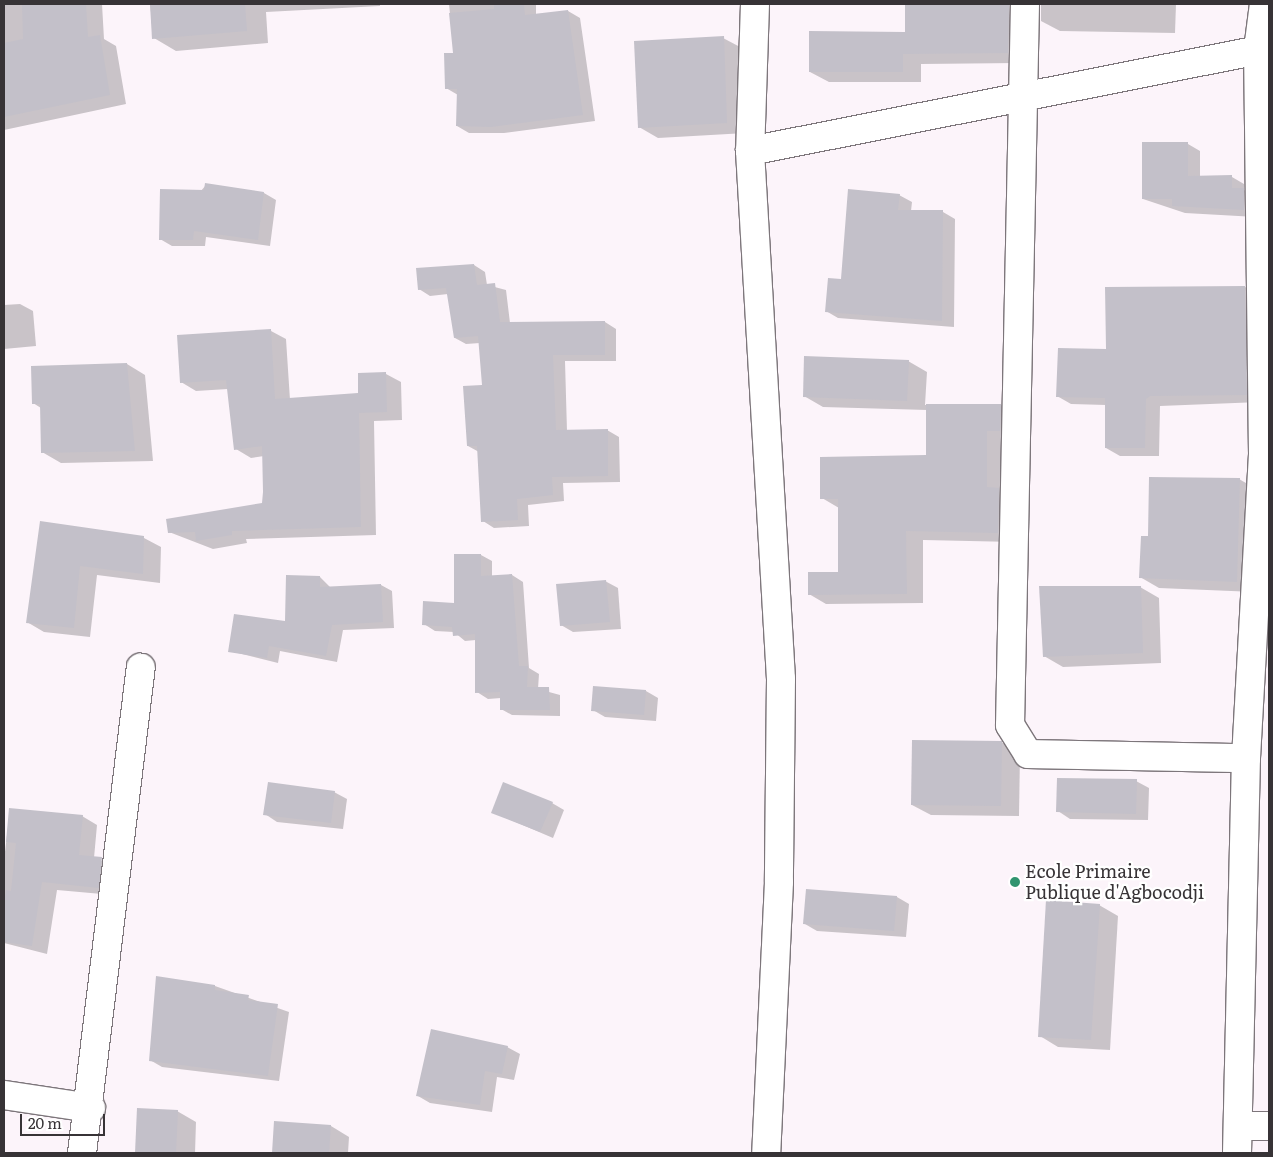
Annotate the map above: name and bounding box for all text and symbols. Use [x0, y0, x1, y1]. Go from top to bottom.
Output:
place label: Ecole Primaire Publique d'Agbocodji [1025, 861, 1204, 904]
marker: Ecole Primaire Publique d'Agbocodji [1009, 876, 1021, 888]
scale bar [22, 1104, 108, 1136]
text: 20 m [28, 1111, 62, 1134]

